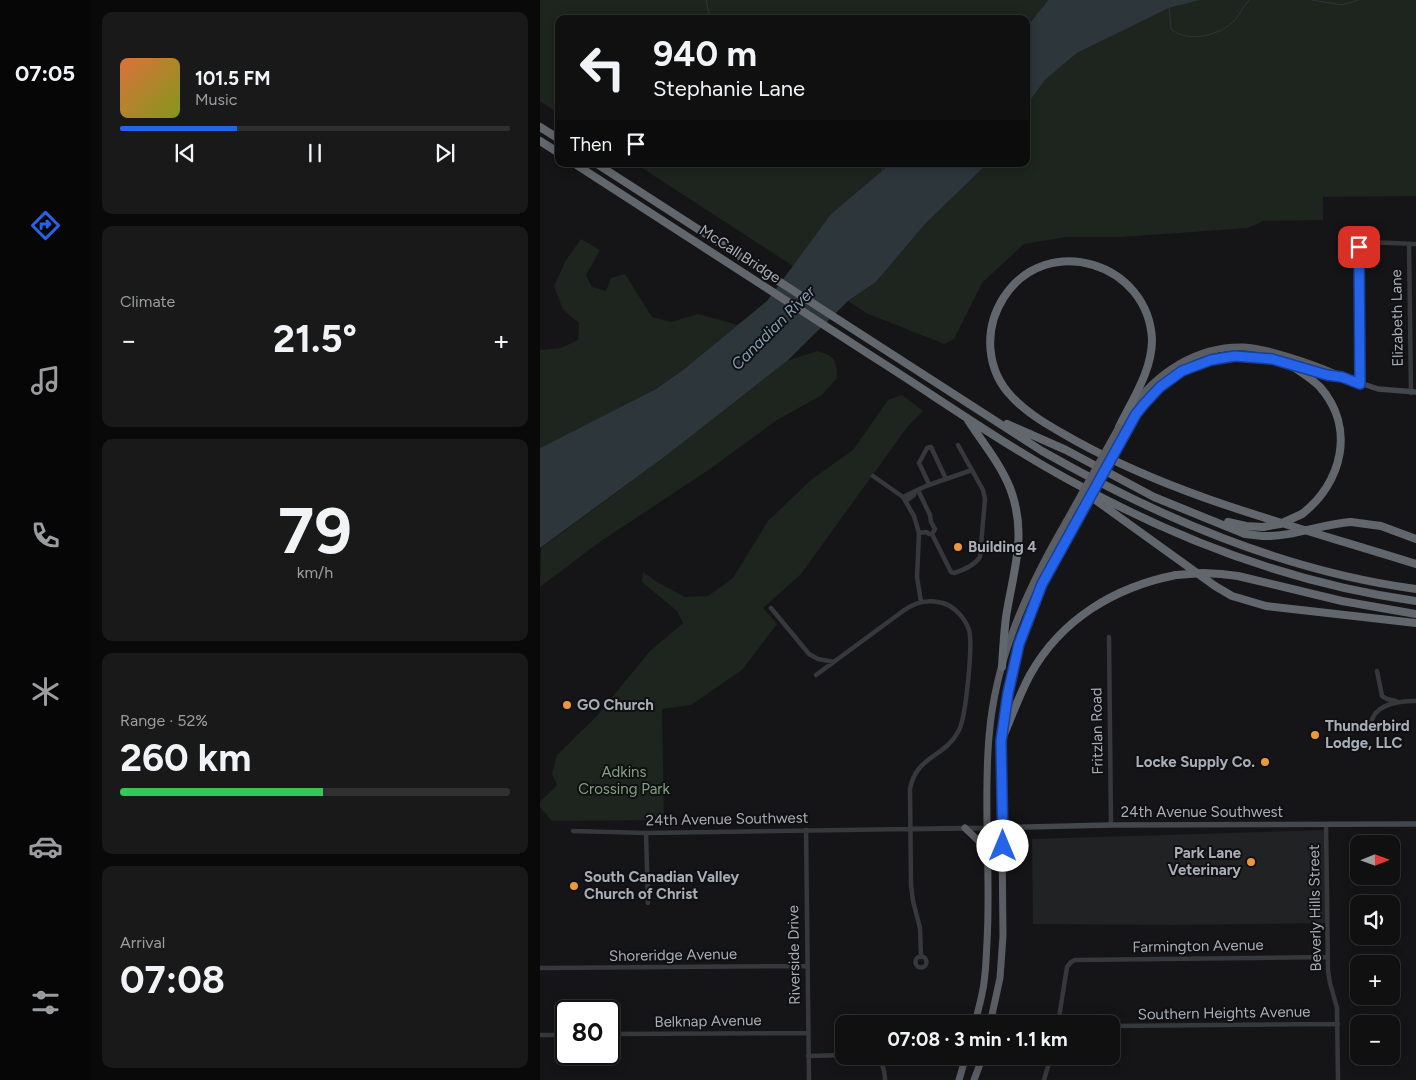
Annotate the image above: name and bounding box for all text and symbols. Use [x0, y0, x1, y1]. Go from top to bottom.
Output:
text: 940 m [653, 33, 757, 75]
icon: left [570, 35, 635, 100]
text: 07:05 [15, 60, 75, 87]
text: 101.5 FM [195, 67, 270, 90]
text: Stephanie Lane [653, 75, 805, 102]
text: Music [195, 90, 237, 109]
icon: arrive [622, 130, 650, 158]
text: Then [570, 133, 612, 156]
icon: previous [171, 139, 199, 167]
icon: pause [301, 139, 329, 167]
icon: next [431, 139, 459, 167]
icon: directions [28, 208, 63, 243]
street label: McCall Bridge [696, 221, 784, 287]
pin [1338, 226, 1380, 268]
icon: arrive [1345, 233, 1373, 261]
street label: Elizabeth Lane [1387, 269, 1407, 367]
water label: Canadian River [727, 282, 819, 374]
text: Climate [120, 292, 175, 311]
text: 21.5° [273, 316, 357, 362]
text: − [120, 323, 137, 357]
text: + [493, 323, 510, 357]
icon: music [28, 363, 63, 398]
text: 79 [278, 491, 352, 569]
icon: phone [28, 518, 63, 553]
place label: Building 4 [968, 538, 1037, 556]
marker: Building 4 [952, 541, 964, 553]
text: km/h [297, 563, 333, 582]
icon: climate [28, 674, 63, 709]
street label: Fritzlan Road [1087, 687, 1107, 775]
place label: GO Church [577, 696, 654, 714]
marker: GO Church [561, 699, 573, 711]
text: Range · 52% [120, 711, 208, 730]
place label: Thunderbird Lodge, LLC [1325, 717, 1410, 752]
marker: Thunderbird Lodge, LLC [1309, 729, 1321, 741]
text: 260 km [120, 735, 251, 781]
place label: Locke Supply Co. [1136, 753, 1255, 771]
marker: Locke Supply Co. [1259, 756, 1271, 768]
park label: Adkins Crossing Park [578, 763, 670, 798]
street label: 24th Avenue Southwest [1121, 803, 1284, 821]
street label: 24th Avenue Southwest [646, 809, 809, 829]
position arrow [976, 819, 1028, 871]
icon: car [28, 829, 63, 864]
north arrow [1350, 835, 1400, 885]
map controls [1350, 835, 1400, 1065]
place label: Park Lane Veterinary [1168, 844, 1242, 879]
street label: Beverly Hills Street [1305, 844, 1325, 972]
marker: Park Lane Veterinary [1245, 856, 1257, 868]
place label: South Canadian Valley Church of Christ [584, 868, 739, 903]
marker: South Canadian Valley Church of Christ [568, 880, 580, 892]
button: sound [1350, 895, 1400, 945]
street label: Riverside Drive [784, 905, 804, 1005]
text: Arrival [120, 933, 165, 952]
street label: Farmington Avenue [1132, 936, 1264, 956]
street label: Shoreridge Avenue [609, 945, 737, 965]
button: + [1350, 955, 1400, 1005]
text: 07:08 [120, 957, 225, 1003]
icon: filters [28, 985, 63, 1020]
speed limit sign: 80 [555, 1000, 620, 1065]
street label: Southern Heights Avenue [1137, 1002, 1311, 1024]
street label: Belknap Avenue [654, 1011, 762, 1031]
button: − [1350, 1015, 1400, 1065]
text: 07:08 · 3 min · 1.1 km [888, 1028, 1068, 1051]

